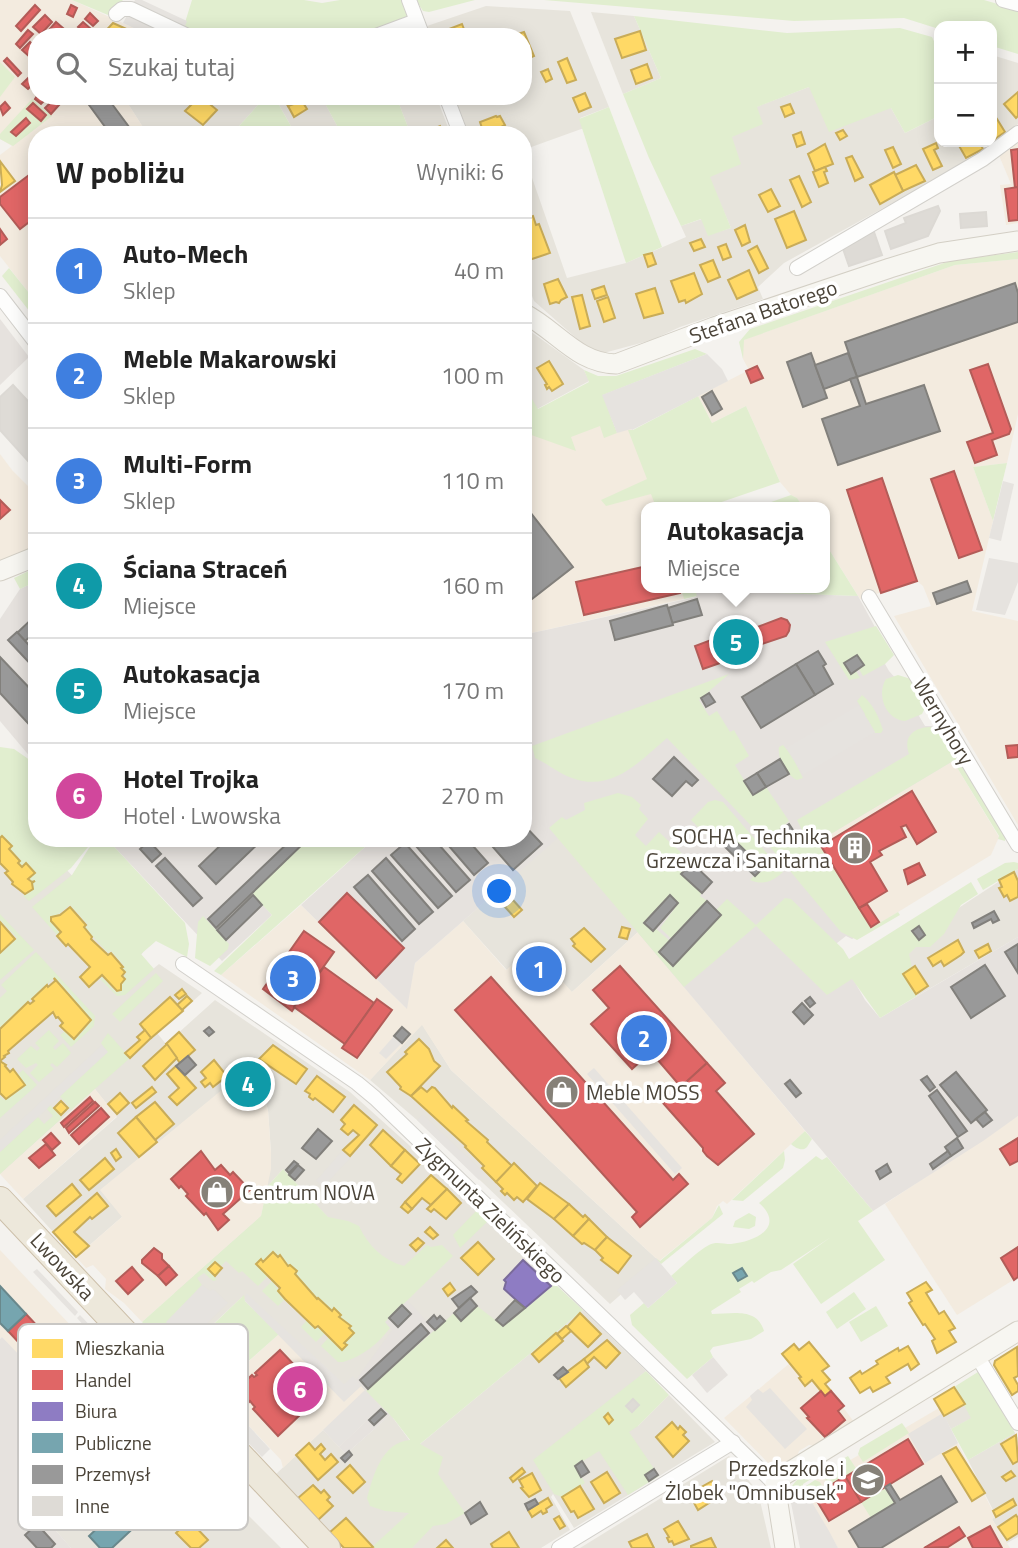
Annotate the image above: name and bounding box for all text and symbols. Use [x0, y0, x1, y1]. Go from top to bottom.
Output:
map controls [934, 21, 997, 147]
button: + [934, 21, 997, 84]
search box [28, 28, 532, 105]
text: Szukaj tutaj [108, 47, 235, 86]
icon: search [52, 48, 90, 86]
button: − [934, 84, 997, 147]
text: W pobliżu [56, 149, 185, 195]
text: Wyniki: 6 [416, 154, 504, 189]
text: Auto-Mech [123, 234, 248, 273]
text: 1 [73, 253, 85, 288]
text: 40 m [454, 253, 504, 288]
street label: Stefana Batorego [685, 271, 841, 351]
text: Sklep [123, 273, 176, 308]
text: Meble Makarowski [123, 339, 337, 378]
text: 2 [73, 358, 85, 393]
text: 100 m [441, 358, 504, 393]
text: Sklep [123, 378, 176, 413]
text: Multi-Form [123, 444, 252, 483]
text: 3 [73, 463, 85, 498]
text: 110 m [441, 463, 504, 498]
text: Sklep [123, 483, 176, 518]
popup [641, 502, 830, 593]
text: Autokasacja [667, 511, 804, 550]
text: Ściana Straceń [123, 549, 288, 588]
text: Miejsce [667, 550, 740, 585]
text: 4 [73, 568, 85, 603]
text: 160 m [441, 568, 504, 603]
text: Miejsce [123, 588, 196, 623]
pin: 5 [713, 616, 759, 668]
text: Autokasacja [123, 654, 260, 693]
street label: Wernyhory [905, 671, 983, 771]
text: 5 [73, 673, 85, 708]
text: 170 m [441, 673, 504, 708]
text: Miejsce [123, 693, 196, 728]
text: Hotel Trojka [123, 759, 259, 798]
text: 6 [73, 778, 85, 813]
text: 270 m [441, 778, 504, 813]
text: Hotel · Lwowska [123, 798, 281, 833]
place label: SOCHA - Technika Grzewcza i Sanitarna [646, 820, 830, 876]
building icon: SOCHA - Technika Grzewcza i Sanitarna [836, 829, 874, 867]
your location [482, 874, 516, 908]
pin: 1 [516, 943, 562, 995]
pin: 3 [270, 952, 316, 1004]
pin: 2 [621, 1012, 667, 1064]
pin: 4 [225, 1058, 271, 1110]
shop icon: Meble MOSS [543, 1073, 581, 1111]
place label: Meble MOSS [586, 1076, 700, 1108]
street label: Zygmunta Zielińskiego [409, 1130, 573, 1290]
shop icon: Centrum NOVA [198, 1173, 236, 1211]
place label: Centrum NOVA [242, 1176, 375, 1208]
street label: Lwowska [23, 1225, 103, 1307]
legend [18, 1324, 248, 1530]
text: Mieszkania [75, 1333, 165, 1362]
pin: 6 [277, 1363, 323, 1415]
text: Handel [75, 1365, 132, 1394]
text: Biura [75, 1396, 118, 1425]
text: Publiczne [75, 1428, 152, 1457]
place label: Przedszkole i Żlobek "Omnibusek" [665, 1452, 844, 1508]
text: Przemysł [75, 1459, 151, 1488]
school or university icon: Przedszkole i Żlobek "Omnibusek" [849, 1461, 887, 1499]
text: Inne [75, 1491, 110, 1520]

